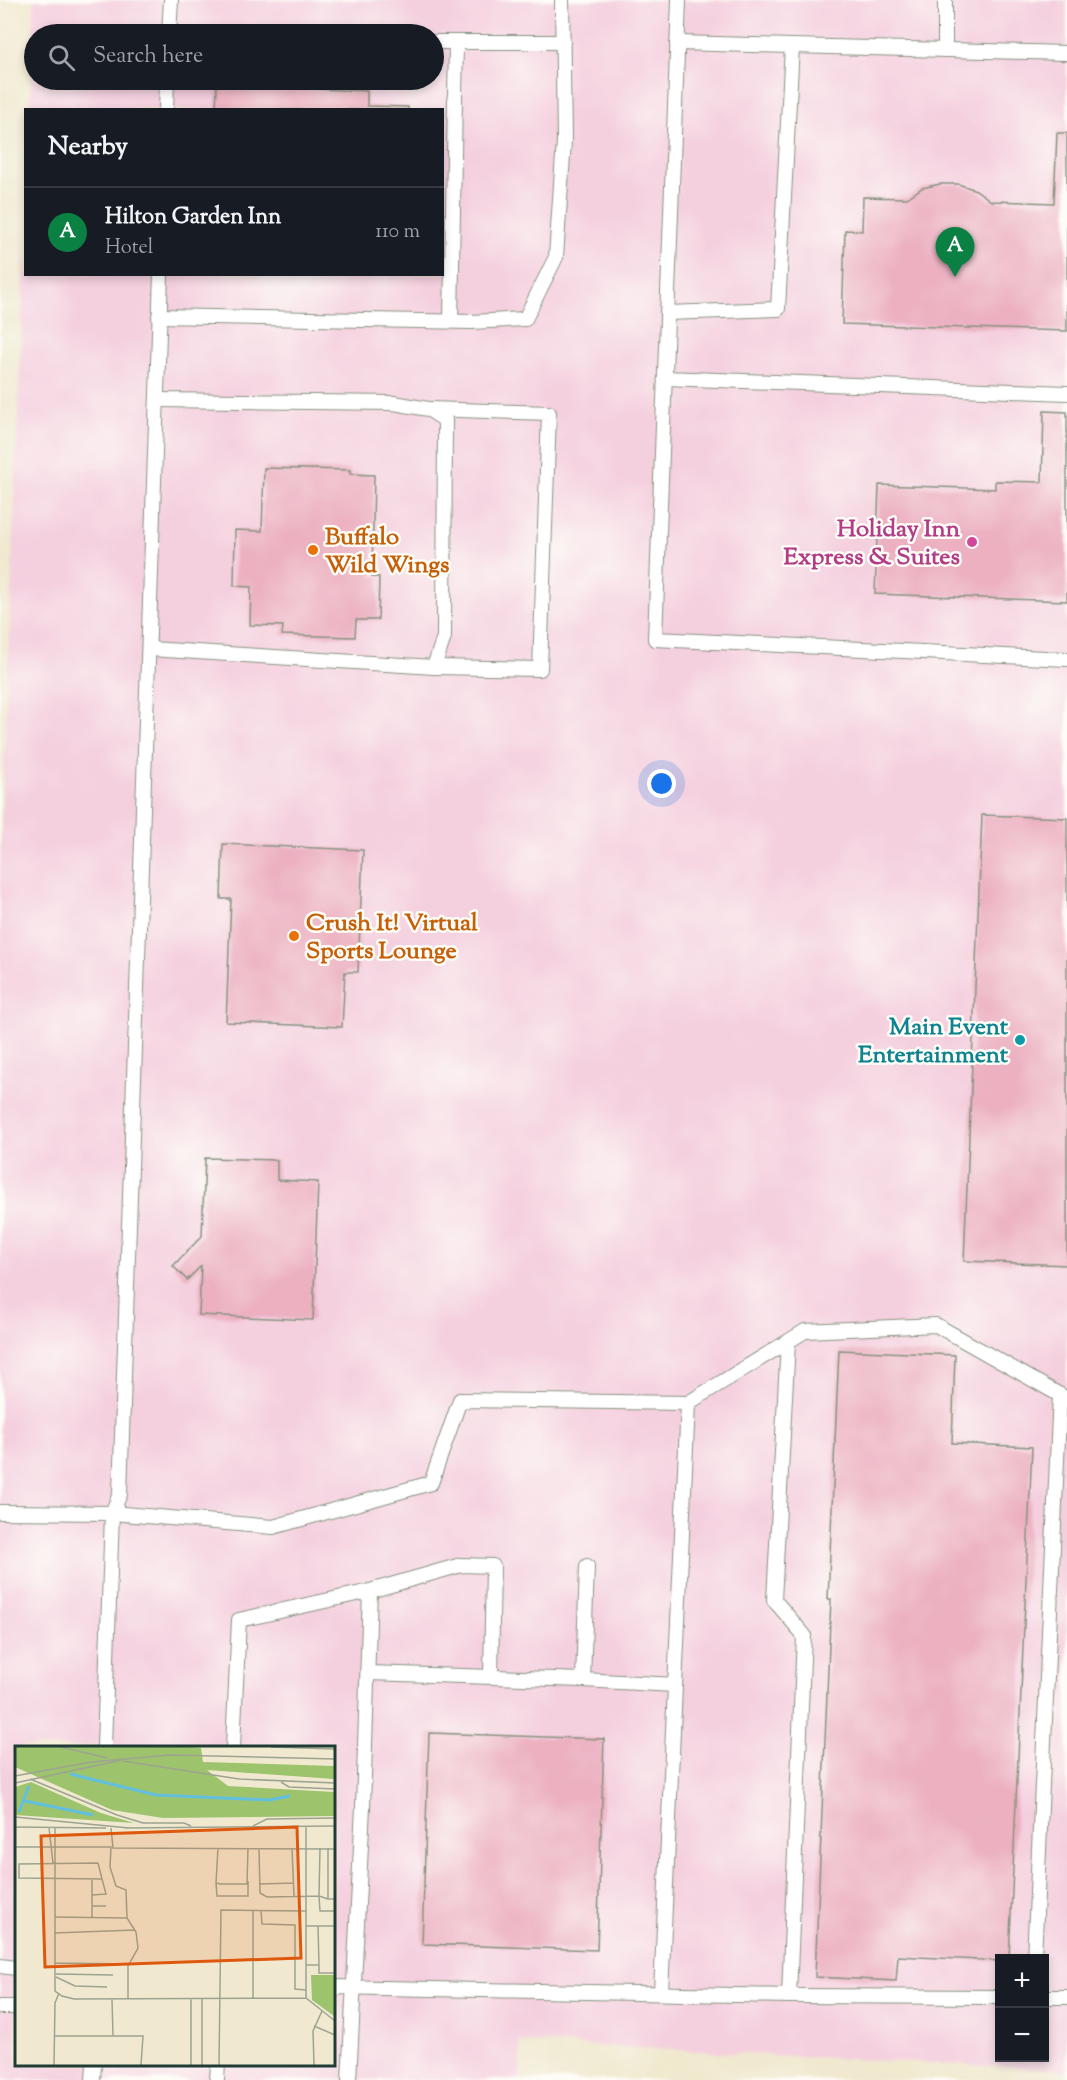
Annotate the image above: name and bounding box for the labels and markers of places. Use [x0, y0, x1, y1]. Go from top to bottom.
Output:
pin: A [936, 228, 974, 277]
place label: Holiday Inn Express & Suites [784, 513, 961, 575]
place label: Buffalo Wild Wings [325, 521, 449, 583]
marker: Holiday Inn Express & Suites [965, 535, 979, 549]
marker: Buffalo Wild Wings [306, 543, 320, 557]
place label: Crush It! Virtual Sports Lounge [306, 907, 478, 969]
marker: Crush It! Virtual Sports Lounge [287, 929, 301, 943]
place label: Main Event Entertainment [858, 1011, 1009, 1073]
marker: Main Event Entertainment [1013, 1033, 1027, 1047]

